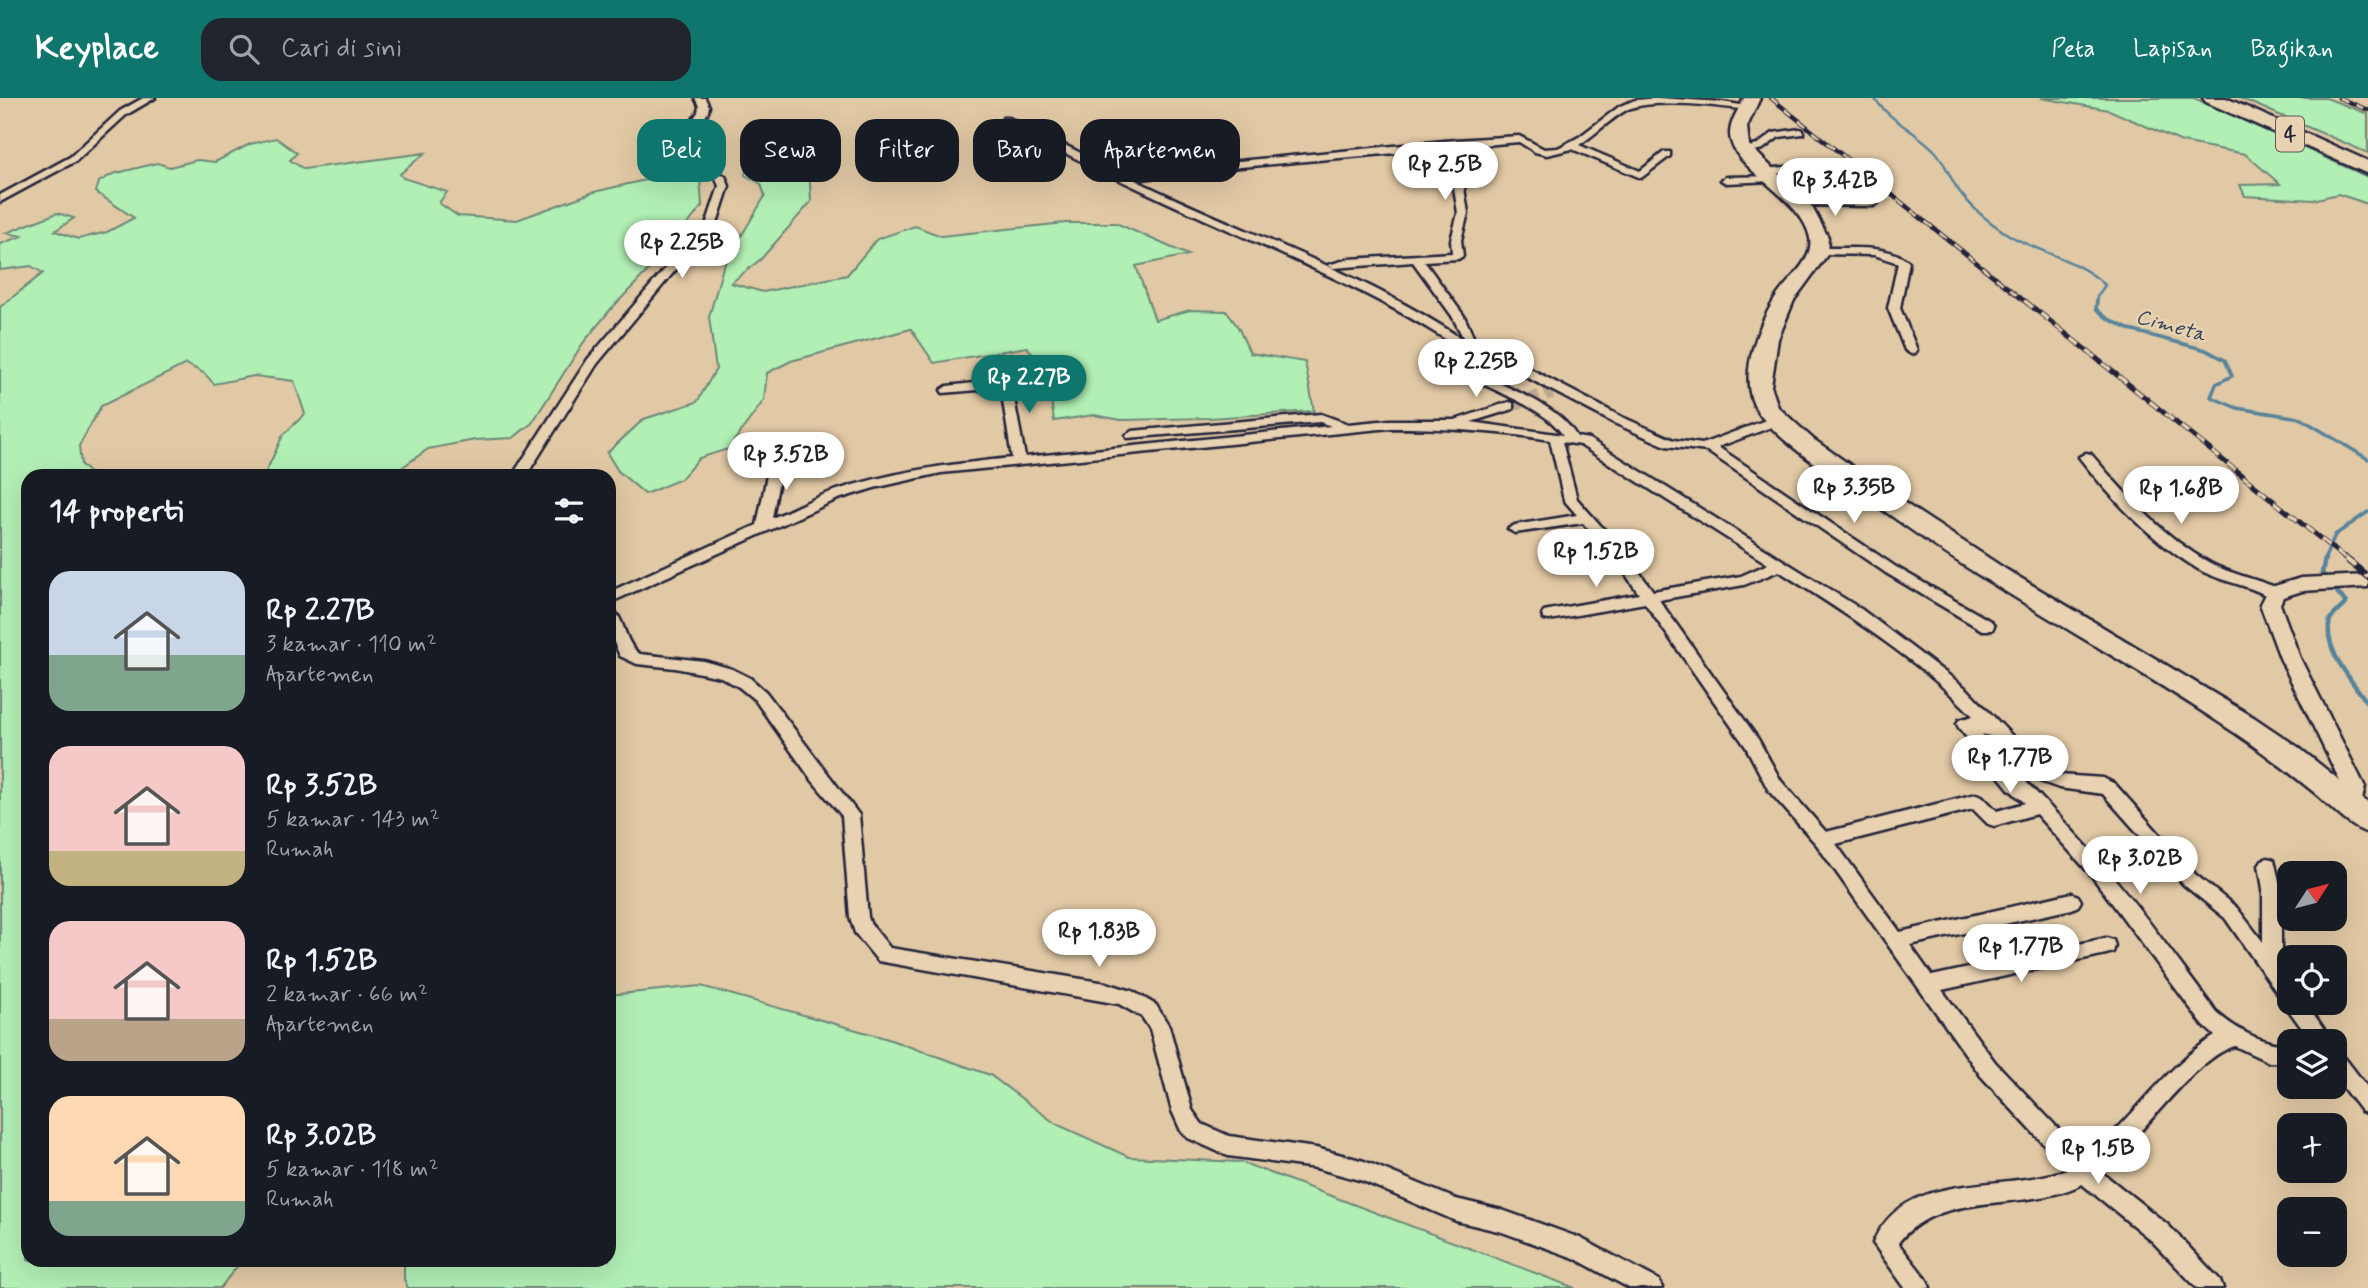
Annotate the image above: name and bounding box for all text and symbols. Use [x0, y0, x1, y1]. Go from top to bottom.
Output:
search box [201, 18, 691, 81]
text: Keyplace [35, 27, 159, 71]
icon: search [225, 30, 263, 68]
text: Cari di sini [281, 32, 402, 66]
text: Peta [2052, 34, 2095, 65]
text: Lapisan [2133, 34, 2212, 65]
text: Bagikan [2250, 34, 2333, 65]
road number: 4 [2276, 117, 2304, 152]
chip: Beli [637, 119, 726, 182]
chip: Sewa [740, 119, 841, 182]
chip: Filter [855, 119, 959, 182]
chip: Baru [973, 119, 1066, 182]
chip: Apartemen [1080, 119, 1240, 182]
pin: Rp 2.5B [1380, 142, 1510, 202]
text: Rp 2.5B [1408, 150, 1482, 180]
pin: Rp 3.42B [1763, 158, 1907, 218]
text: Rp 3.42B [1793, 166, 1877, 196]
pin: Rp 2.25B [610, 220, 754, 280]
text: Rp 2.25B [640, 228, 724, 258]
water label: Cimeta [2133, 303, 2210, 350]
pin: Rp 2.25B [1404, 340, 1548, 399]
text: Rp 2.25B [1434, 347, 1518, 377]
pin: Rp 2.27B [957, 356, 1101, 415]
text: Rp 2.27B [987, 363, 1071, 393]
pin: Rp 3.52B [714, 432, 858, 492]
text: Rp 3.52B [743, 440, 829, 470]
pin: Rp 3.35B [1782, 466, 1926, 525]
pin: Rp 1.68B [2109, 466, 2253, 526]
text: Rp 3.35B [1813, 473, 1895, 503]
text: Rp 1.68B [2139, 474, 2223, 504]
text: 14 properti [49, 492, 183, 531]
icon: filters [550, 492, 588, 530]
pin: Rp 1.52B [1524, 530, 1668, 589]
text: Rp 1.52B [1553, 537, 1639, 567]
text: Rp 2.27B [266, 591, 374, 630]
icon: home [105, 599, 189, 683]
text: 3 kamar · 110 m² [266, 630, 437, 660]
text: Apartemen [266, 660, 374, 690]
pin: Rp 1.77B [1938, 736, 2082, 795]
text: Rp 1.77B [1968, 743, 2052, 773]
text: Rp 3.52B [266, 766, 377, 805]
icon: home [105, 774, 189, 858]
text: 5 kamar · 143 m² [266, 805, 440, 835]
text: Rumah [266, 835, 334, 865]
pin: Rp 3.02B [2068, 836, 2212, 896]
text: Rp 3.02B [2098, 844, 2182, 874]
north arrow [2277, 861, 2347, 931]
map controls [2277, 861, 2347, 1267]
pin: Rp 1.83B [1027, 910, 1171, 969]
text: Rp 1.83B [1058, 917, 1140, 947]
pin: Rp 1.77B [1949, 924, 2093, 984]
text: Rp 1.77B [1979, 932, 2063, 962]
text: Rp 1.52B [266, 941, 377, 980]
button: locate [2277, 945, 2347, 1015]
icon: home [105, 949, 189, 1033]
text: 2 kamar · 66 m² [266, 980, 428, 1010]
text: Apartemen [266, 1010, 374, 1040]
button: layers [2277, 1029, 2347, 1099]
button: + [2277, 1113, 2347, 1183]
text: Rp 3.02B [266, 1116, 376, 1155]
icon: home [105, 1124, 189, 1208]
pin: Rp 1.5B [2033, 1126, 2163, 1186]
text: Rp 1.5B [2061, 1134, 2135, 1164]
text: 5 kamar · 118 m² [266, 1155, 439, 1185]
text: Rumah [266, 1185, 334, 1215]
button: − [2277, 1197, 2347, 1267]

